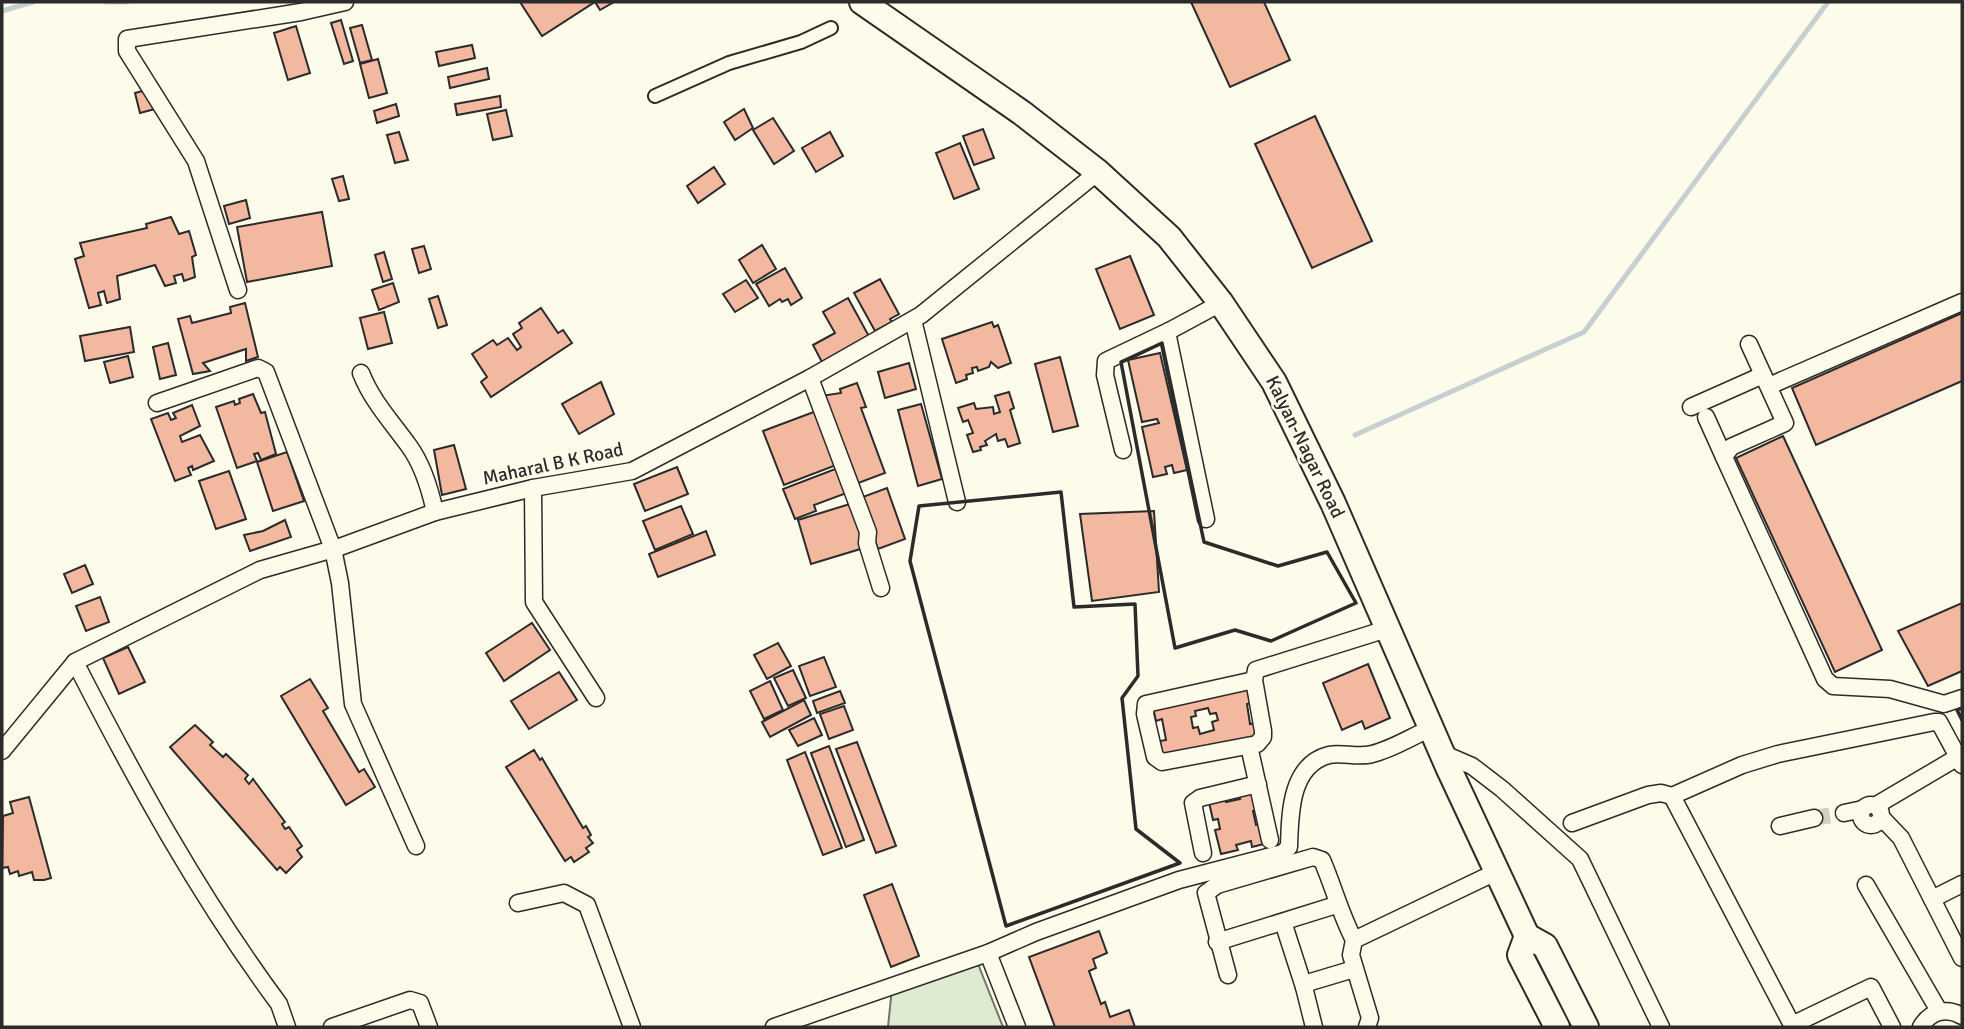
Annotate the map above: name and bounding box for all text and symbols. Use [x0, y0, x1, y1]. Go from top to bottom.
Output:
street label: Kalyan-Nagar Road [1260, 372, 1350, 522]
street label: Maharal B K Road [481, 437, 625, 491]

